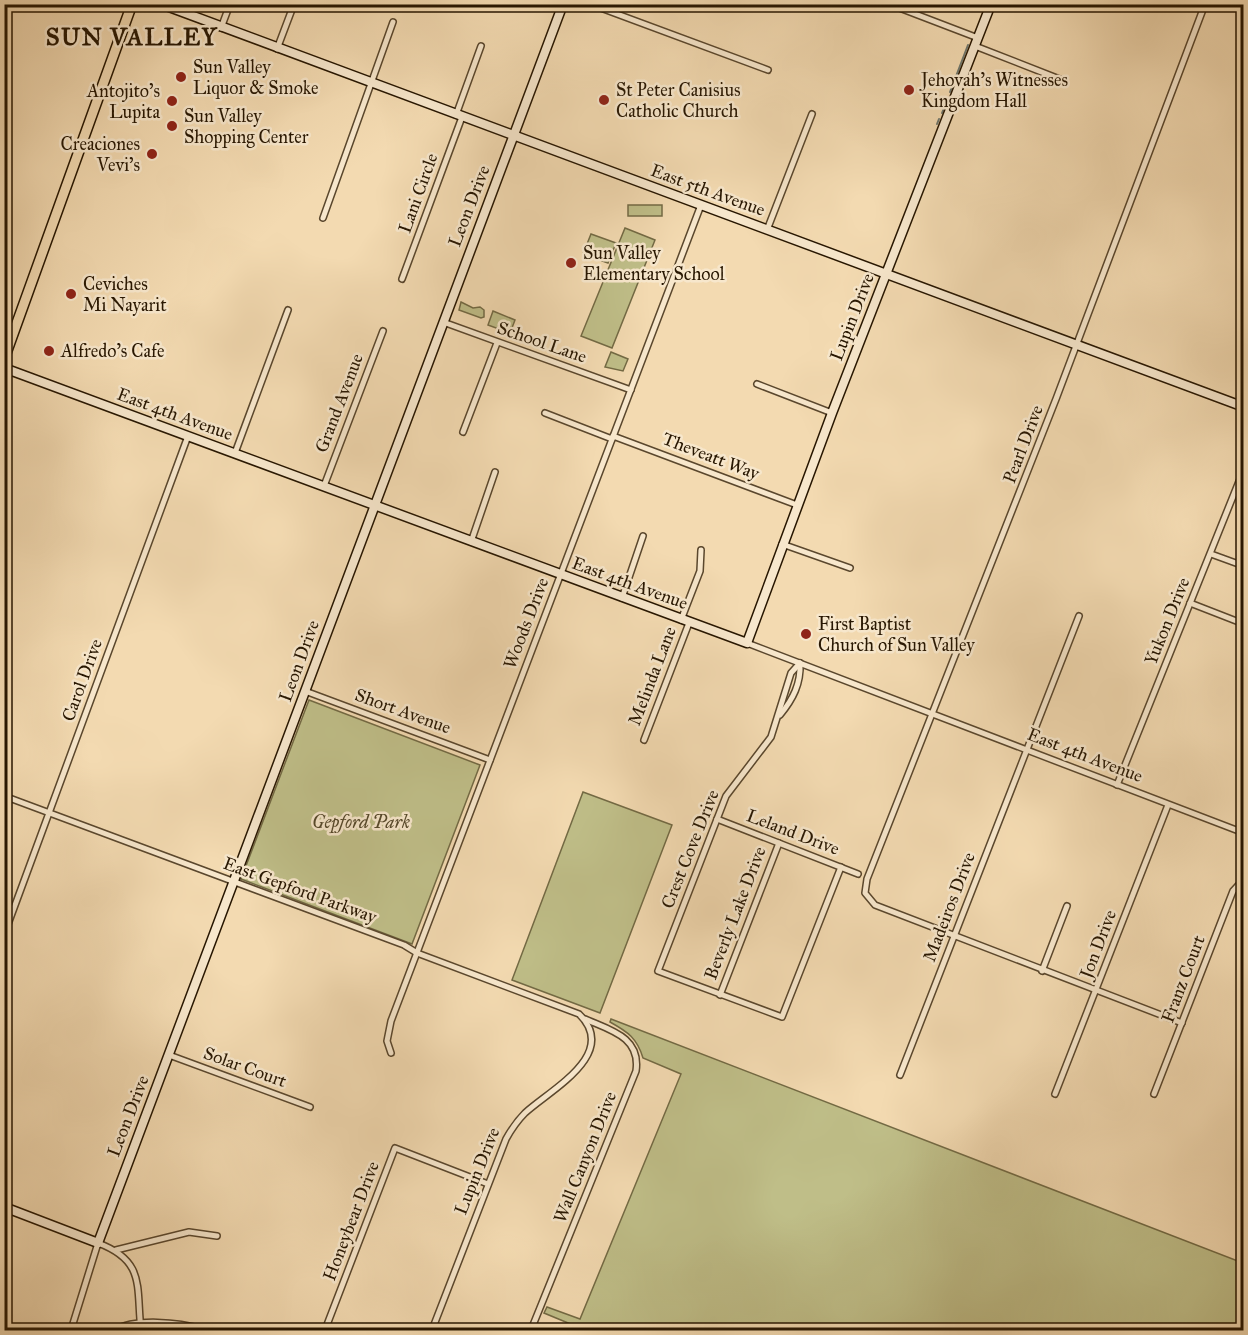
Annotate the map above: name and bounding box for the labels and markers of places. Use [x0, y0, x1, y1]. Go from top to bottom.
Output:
place label: Sun Valley Liquor & Smoke [193, 56, 318, 100]
place label: Jehovah's Witnesses Kingdom Hall [919, 69, 1068, 113]
marker: Sun Valley Liquor & Smoke [174, 70, 188, 84]
place label: St Peter Canisius Catholic Church [616, 79, 741, 122]
place label: Antojito's Lupita [86, 80, 160, 123]
marker: Jehovah's Witnesses Kingdom Hall [902, 83, 916, 97]
marker: St Peter Canisius Catholic Church [597, 93, 611, 107]
marker: Antojito's Lupita [165, 94, 179, 108]
place label: Sun Valley Shopping Center [184, 105, 309, 149]
marker: Sun Valley Shopping Center [165, 119, 179, 133]
place label: Creaciones Vevi's [61, 133, 140, 176]
marker: Creaciones Vevi's [145, 147, 159, 161]
place label: Sun Valley Elementary School [583, 242, 725, 285]
marker: Sun Valley Elementary School [564, 256, 578, 270]
place label: Ceviches Mi Nayarit [83, 273, 167, 316]
marker: Ceviches Mi Nayarit [64, 287, 78, 301]
place label: Alfredo's Cafe [60, 340, 165, 362]
marker: Alfredo's Cafe [42, 344, 56, 358]
place label: First Baptist Church of Sun Valley [818, 613, 975, 656]
marker: First Baptist Church of Sun Valley [799, 627, 813, 641]

